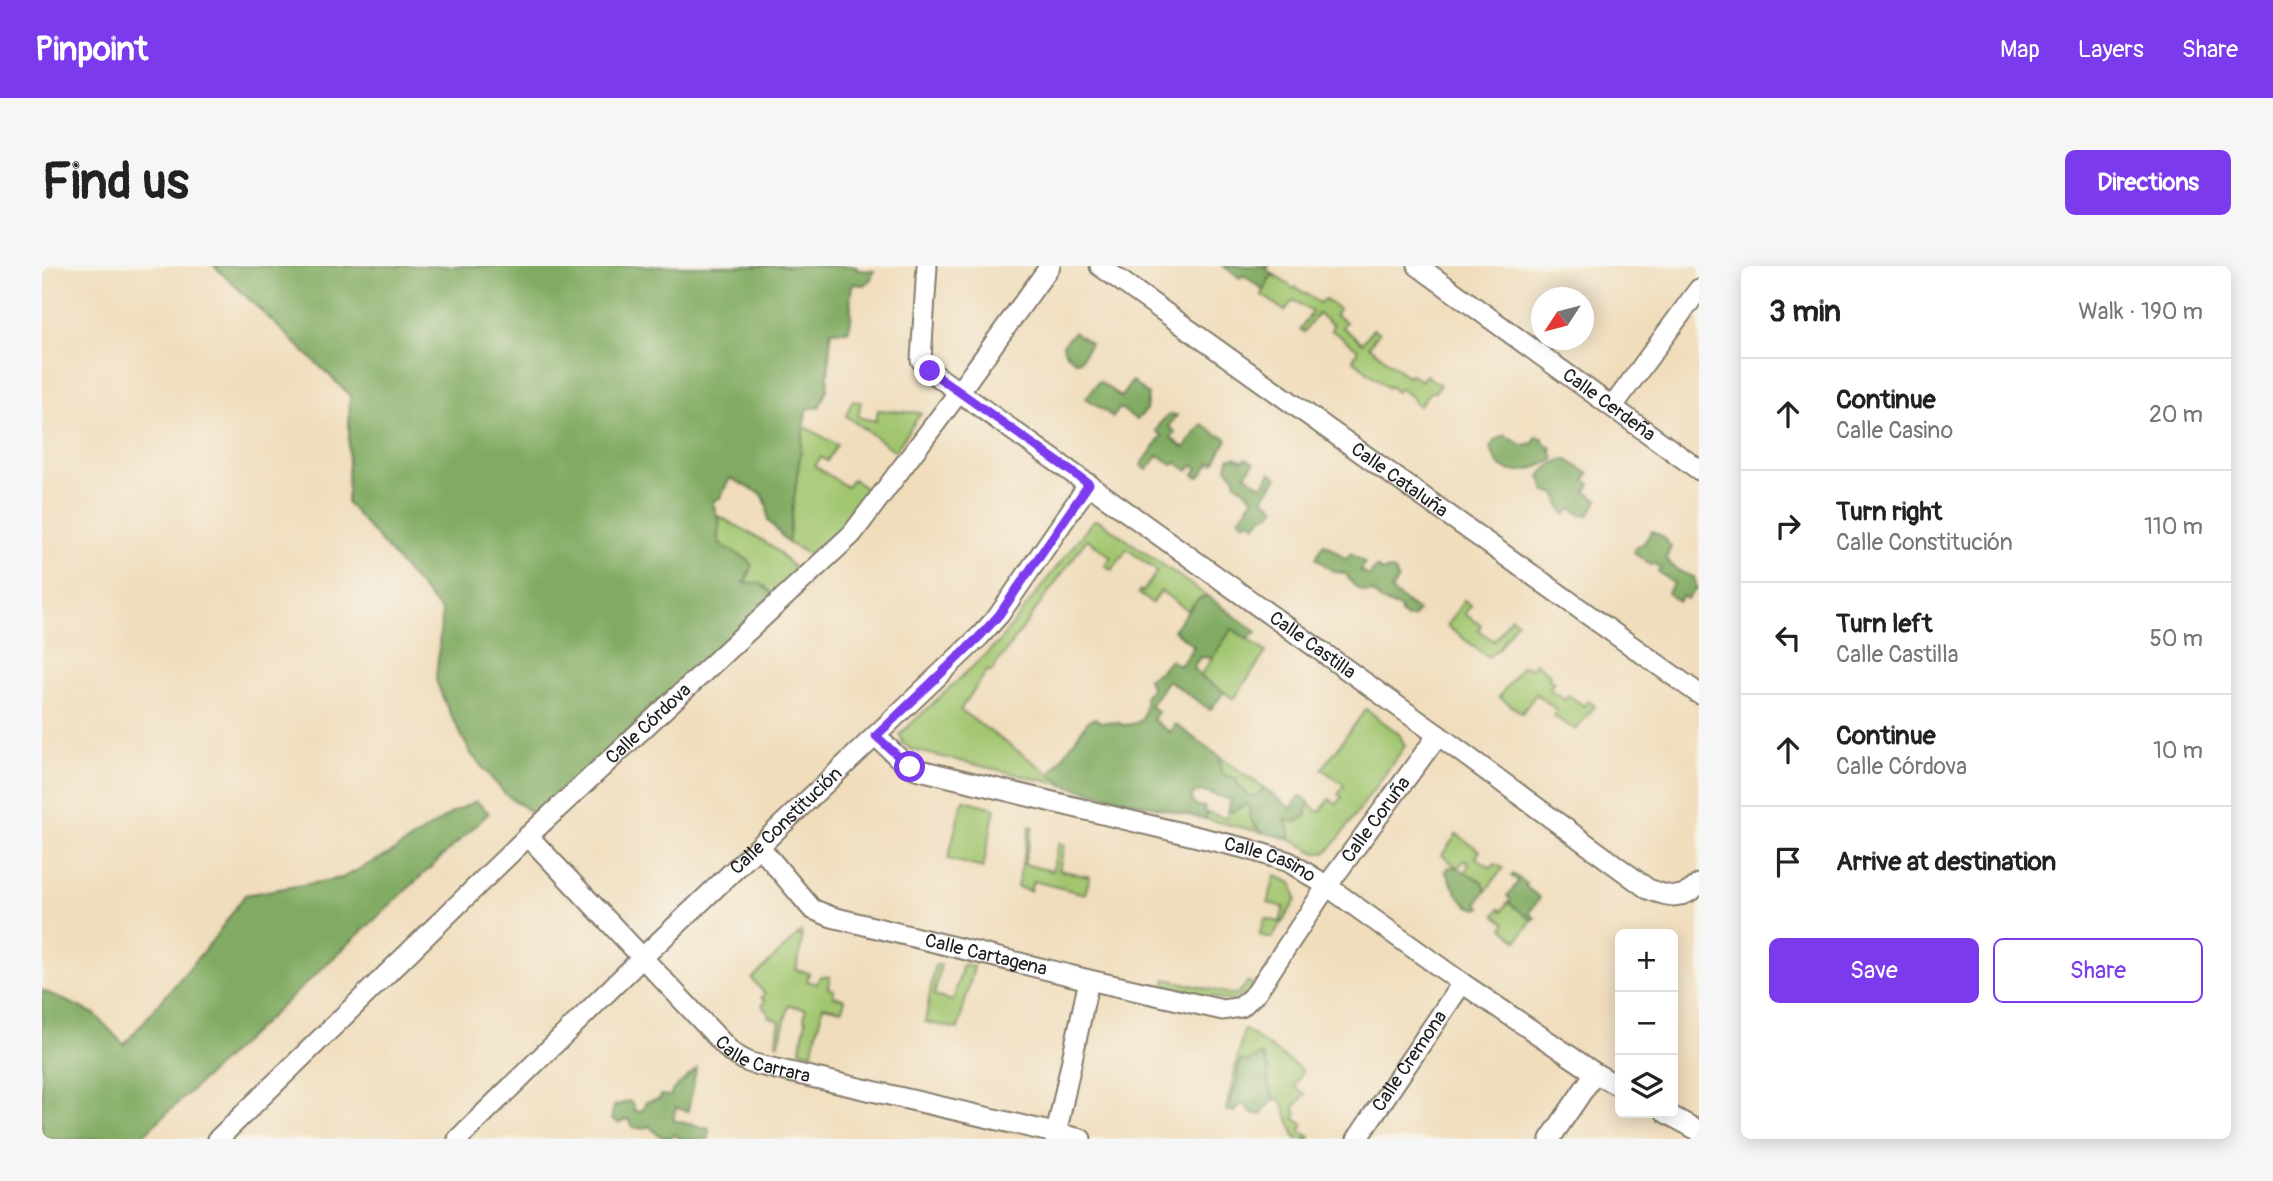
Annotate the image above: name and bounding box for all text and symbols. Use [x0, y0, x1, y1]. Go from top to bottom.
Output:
text: Pinpoint [35, 29, 148, 70]
text: Map [2000, 35, 2040, 64]
text: Layers [2078, 35, 2144, 64]
text: Share [2182, 35, 2238, 64]
button: Directions [2065, 150, 2231, 215]
text: Find us [42, 152, 189, 213]
north arrow [1531, 287, 1594, 350]
text: 3 min [1769, 293, 1841, 330]
text: Walk · 190 m [2078, 297, 2203, 326]
route end [914, 355, 945, 386]
street label: Calle Cerdeña [1558, 363, 1660, 447]
text: Continue [1836, 384, 1936, 416]
icon: ahead [1769, 395, 1807, 433]
text: 20 m [2149, 400, 2203, 429]
text: Calle Casino [1836, 416, 1953, 445]
street label: Calle Cataluña [1346, 437, 1453, 523]
text: Turn right [1836, 496, 1942, 528]
icon: right [1769, 507, 1807, 545]
text: 110 m [2144, 512, 2203, 541]
text: Calle Constitución [1836, 528, 2013, 557]
street label: Calle Castilla [1264, 606, 1361, 684]
text: Turn left [1836, 608, 1932, 640]
icon: left [1769, 619, 1807, 657]
text: 50 m [2149, 624, 2203, 653]
text: Calle Castilla [1836, 640, 1958, 669]
street label: Calle Córdova [601, 678, 696, 770]
text: Continue [1836, 720, 1936, 752]
icon: ahead [1769, 731, 1807, 769]
text: 10 m [2153, 736, 2203, 765]
route start [894, 751, 925, 782]
text: Calle Córdova [1836, 752, 1967, 781]
street label: Calle Constitución [725, 762, 847, 880]
street label: Calle Coruña [1336, 772, 1416, 867]
street label: Calle Casino [1222, 832, 1320, 888]
icon: arrive [1769, 843, 1807, 881]
text: Arrive at destination [1836, 846, 2056, 878]
street label: Calle Cartagena [922, 928, 1050, 981]
map controls [1615, 929, 1678, 1118]
button: + [1615, 929, 1678, 992]
button: Save [1769, 938, 1979, 1003]
button: Share [1993, 938, 2203, 1003]
button: − [1615, 992, 1678, 1055]
street label: Calle Cremona [1367, 1006, 1452, 1116]
street label: Calle Carrara [710, 1030, 813, 1088]
button: layers [1615, 1055, 1678, 1118]

